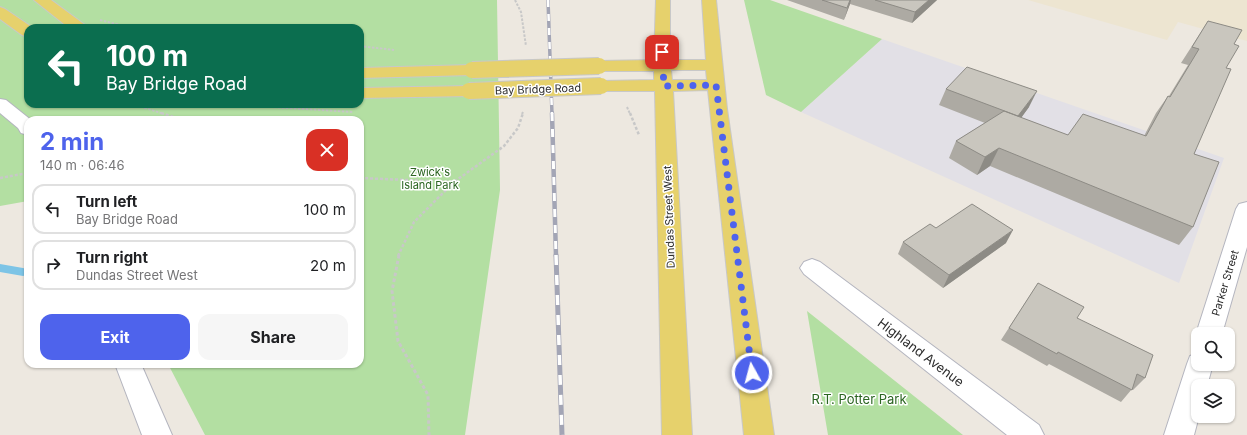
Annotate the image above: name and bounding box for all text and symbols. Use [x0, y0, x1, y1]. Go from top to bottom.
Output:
pin [645, 35, 679, 69]
text: 100 m [106, 39, 188, 73]
icon: left [40, 40, 92, 92]
icon: arrive [651, 41, 673, 63]
text: Bay Bridge Road [106, 73, 247, 94]
street label: Bay Bridge Road [495, 81, 581, 97]
text: 2 min [40, 127, 104, 156]
button: close [306, 129, 348, 171]
text: 140 m · 06:46 [40, 157, 124, 173]
park label: Zwick's Island Park [401, 165, 459, 192]
street label: Dundas Street West [660, 165, 678, 269]
text: Turn left [76, 192, 137, 211]
icon: left [42, 198, 64, 220]
text: 100 m [304, 200, 346, 219]
text: Bay Bridge Road [76, 211, 178, 227]
text: Turn right [76, 248, 148, 267]
street label: Parker Street [1208, 248, 1242, 318]
icon: right [42, 254, 64, 276]
text: 20 m [310, 256, 346, 275]
text: Dundas Street West [76, 267, 198, 283]
button: Exit [40, 314, 190, 360]
button: Share [198, 314, 348, 360]
street label: Highland Avenue [875, 314, 967, 390]
map controls [1191, 327, 1235, 423]
button: search [1191, 327, 1235, 371]
position arrow [731, 352, 773, 394]
button: layers [1191, 379, 1235, 423]
park label: R.T. Potter Park [811, 391, 907, 407]

